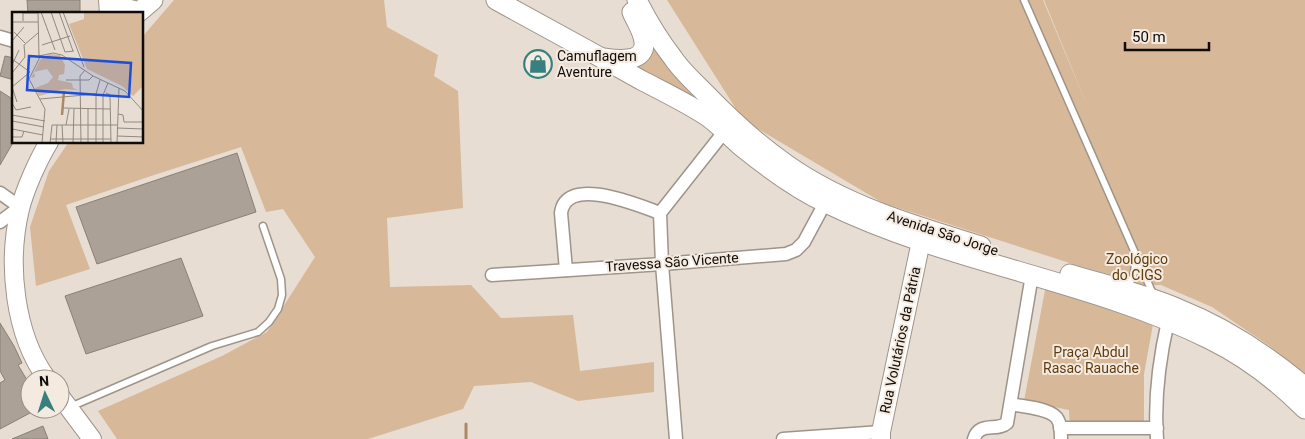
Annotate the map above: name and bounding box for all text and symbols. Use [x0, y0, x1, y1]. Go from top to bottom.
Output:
inset map [12, 12, 144, 144]
scale bar [1125, 20, 1209, 52]
text: 50 m [1132, 28, 1166, 46]
place label: Camuflagem Aventure [557, 48, 637, 80]
shop icon: Camuflagem Aventure [523, 49, 553, 79]
street label: Avenida São Jorge [885, 207, 1001, 259]
street label: Travessa São Vicente [605, 249, 739, 275]
park label: Zoológico do CIGS [1106, 251, 1168, 283]
street label: Rua Volutários da Pátria [877, 265, 923, 415]
park label: Praça Abdul Rasac Rauache [1043, 344, 1139, 376]
north arrow [20, 369, 70, 419]
text: N [39, 373, 50, 389]

